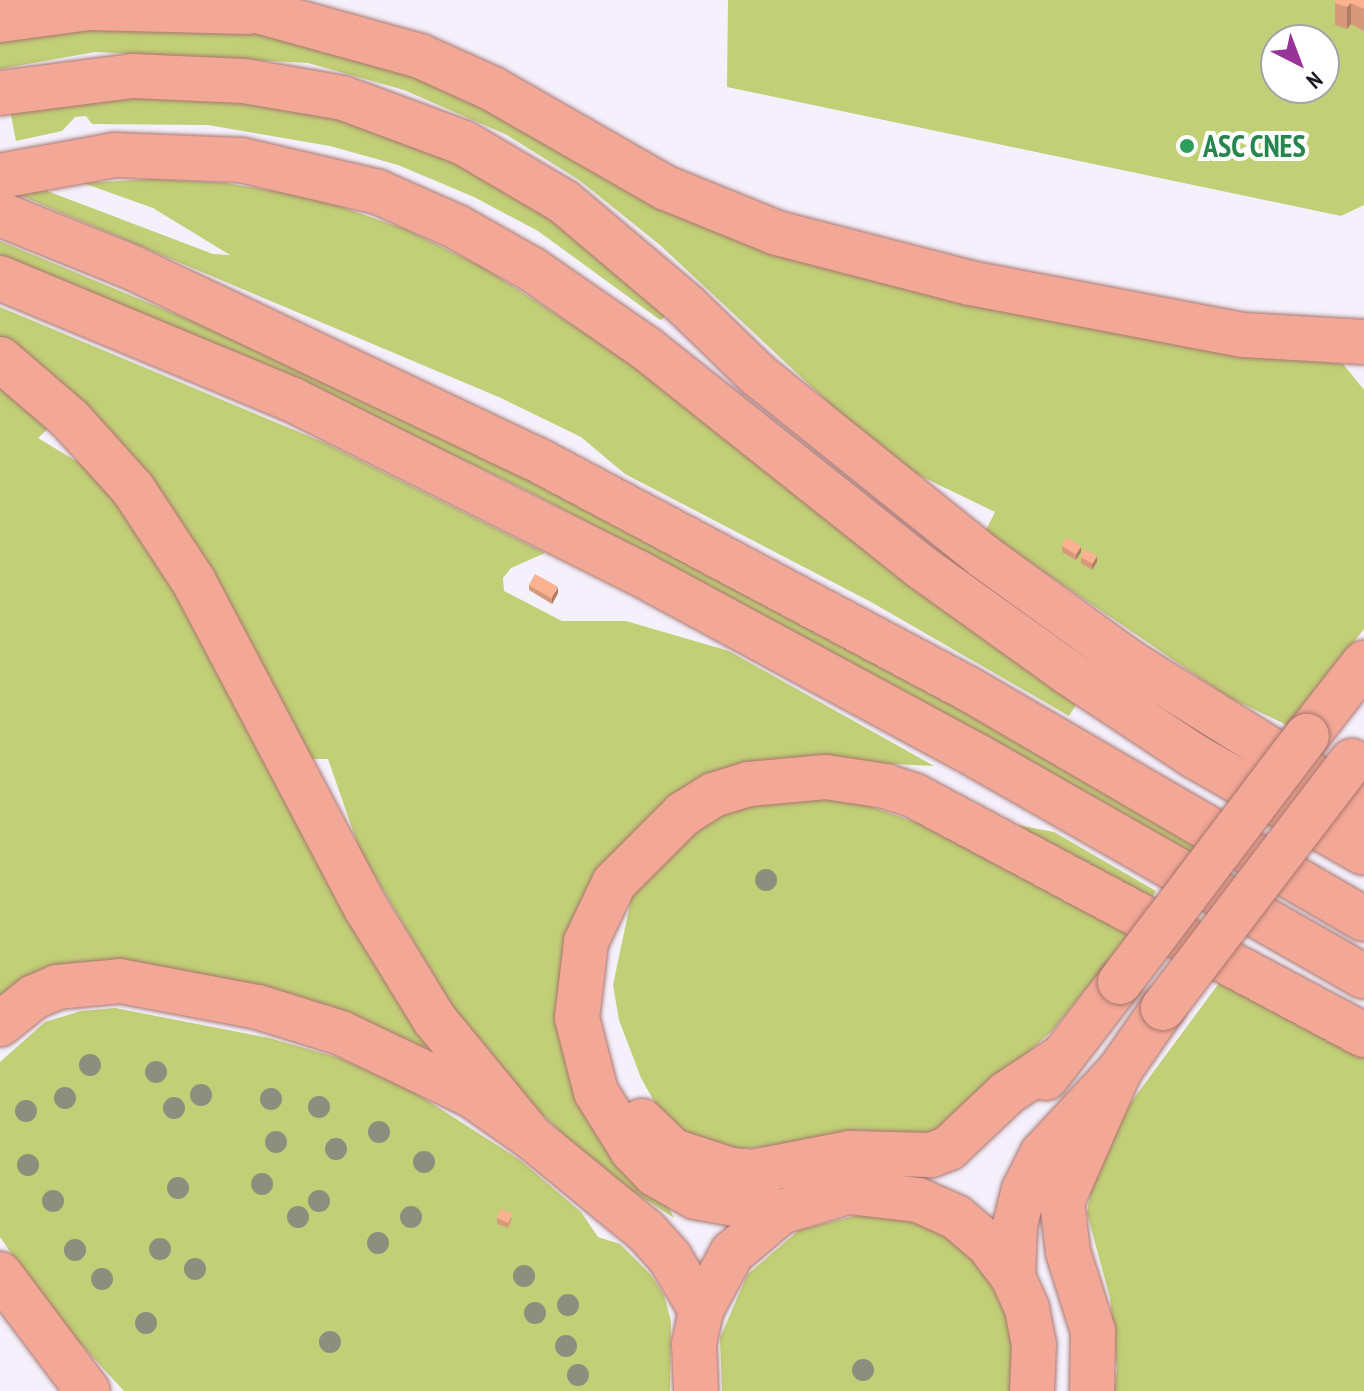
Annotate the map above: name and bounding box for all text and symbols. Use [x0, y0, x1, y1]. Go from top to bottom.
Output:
north arrow [1260, 24, 1340, 104]
text: N [1301, 66, 1329, 95]
place label: ASC CNES [1203, 128, 1307, 164]
marker: ASC CNES [1178, 137, 1196, 155]

